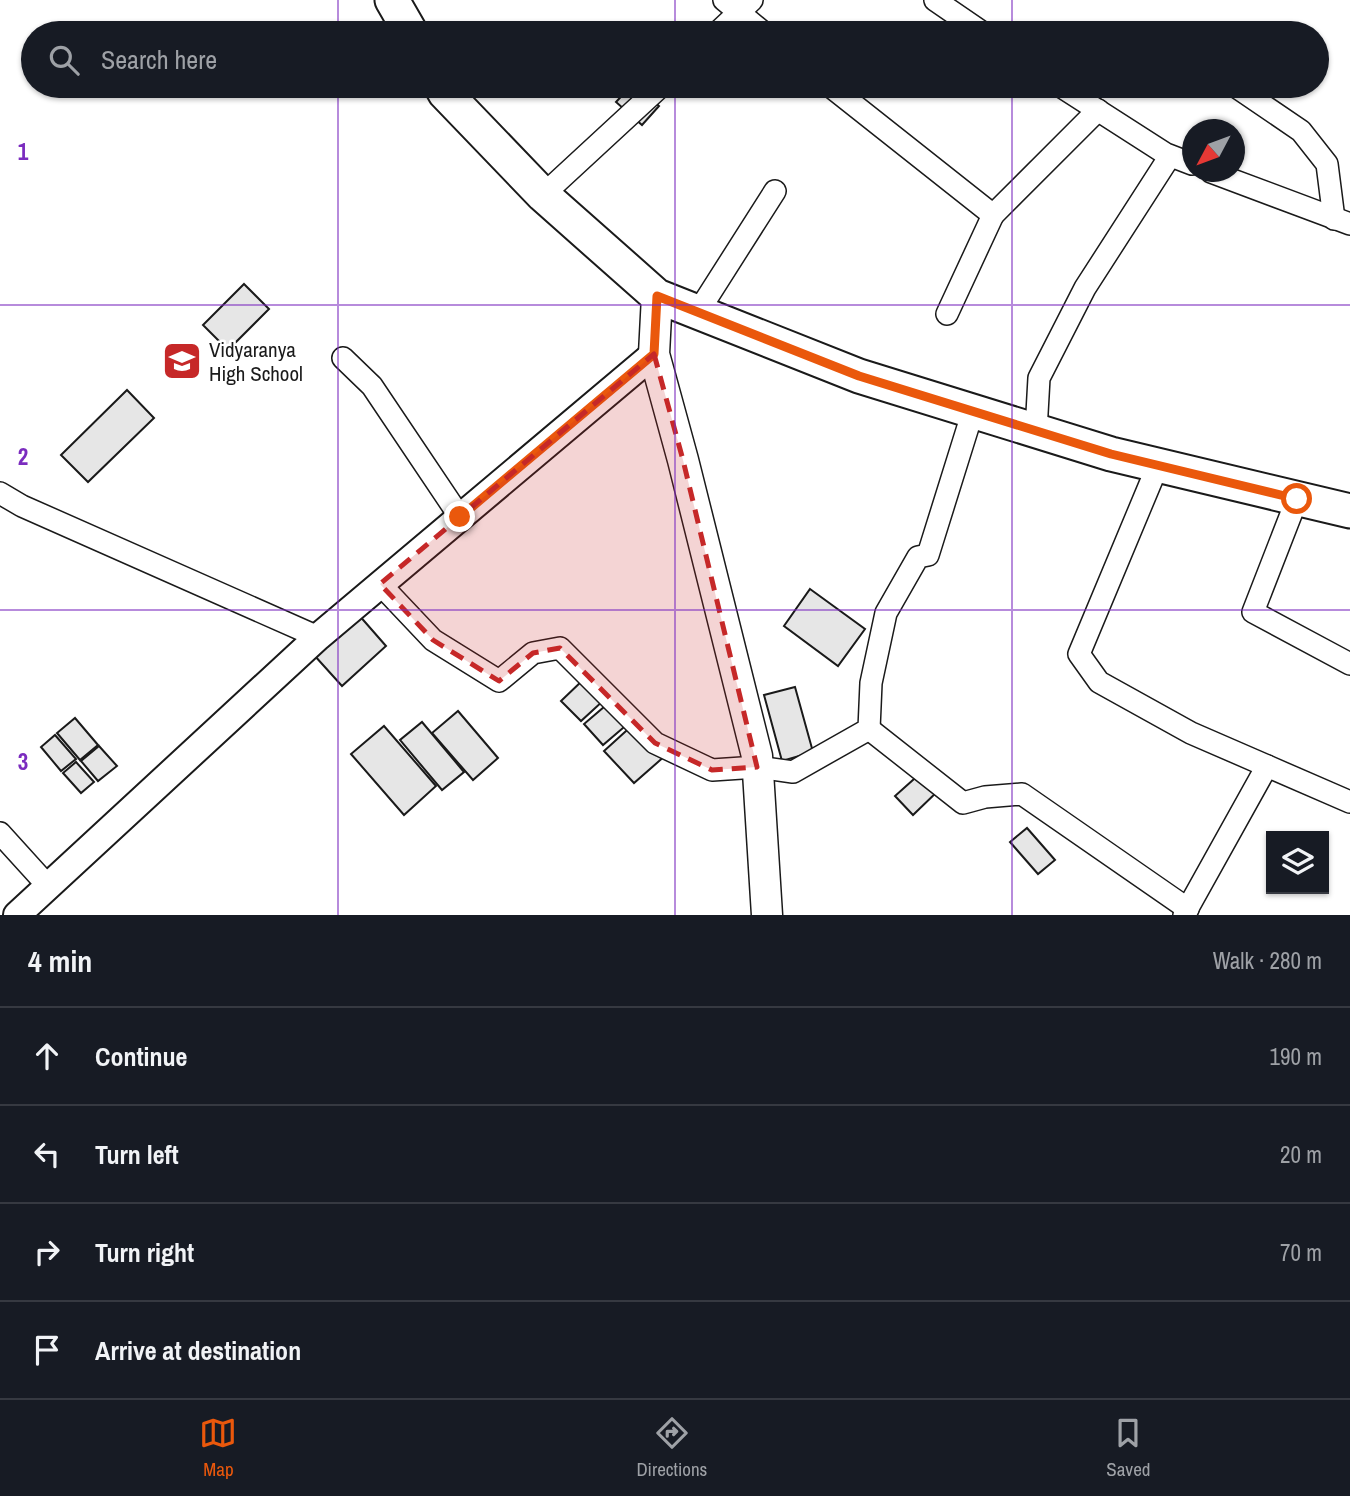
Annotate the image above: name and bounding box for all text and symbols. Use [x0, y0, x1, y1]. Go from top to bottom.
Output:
search box [21, 21, 1329, 98]
icon: search [45, 41, 83, 79]
text: Search here [101, 42, 217, 77]
north arrow [1182, 119, 1245, 182]
text: 1 [18, 136, 29, 167]
place label: Vidyaranya High School [209, 335, 303, 388]
school or university icon: Vidyaranya High School [161, 340, 203, 382]
text: 2 [18, 441, 28, 472]
route start [1281, 483, 1312, 514]
route end [444, 501, 475, 532]
text: 3 [18, 746, 28, 777]
map controls [1266, 831, 1329, 894]
button: layers [1266, 831, 1329, 894]
text: 4 min [28, 941, 92, 981]
text: Walk · 280 m [1213, 945, 1322, 976]
icon: ahead [28, 1037, 66, 1075]
text: Continue [95, 1039, 187, 1074]
text: 190 m [1270, 1041, 1322, 1072]
icon: left [28, 1135, 66, 1173]
text: Turn left [95, 1137, 179, 1172]
text: 20 m [1280, 1139, 1322, 1170]
icon: right [28, 1233, 66, 1271]
text: Turn right [95, 1235, 194, 1270]
text: 70 m [1280, 1237, 1322, 1268]
icon: arrive [28, 1331, 66, 1369]
text: Arrive at destination [95, 1333, 301, 1368]
tab: Map [199, 1414, 237, 1482]
tab: Directions [636, 1414, 707, 1482]
tab: Saved [1106, 1414, 1151, 1482]

